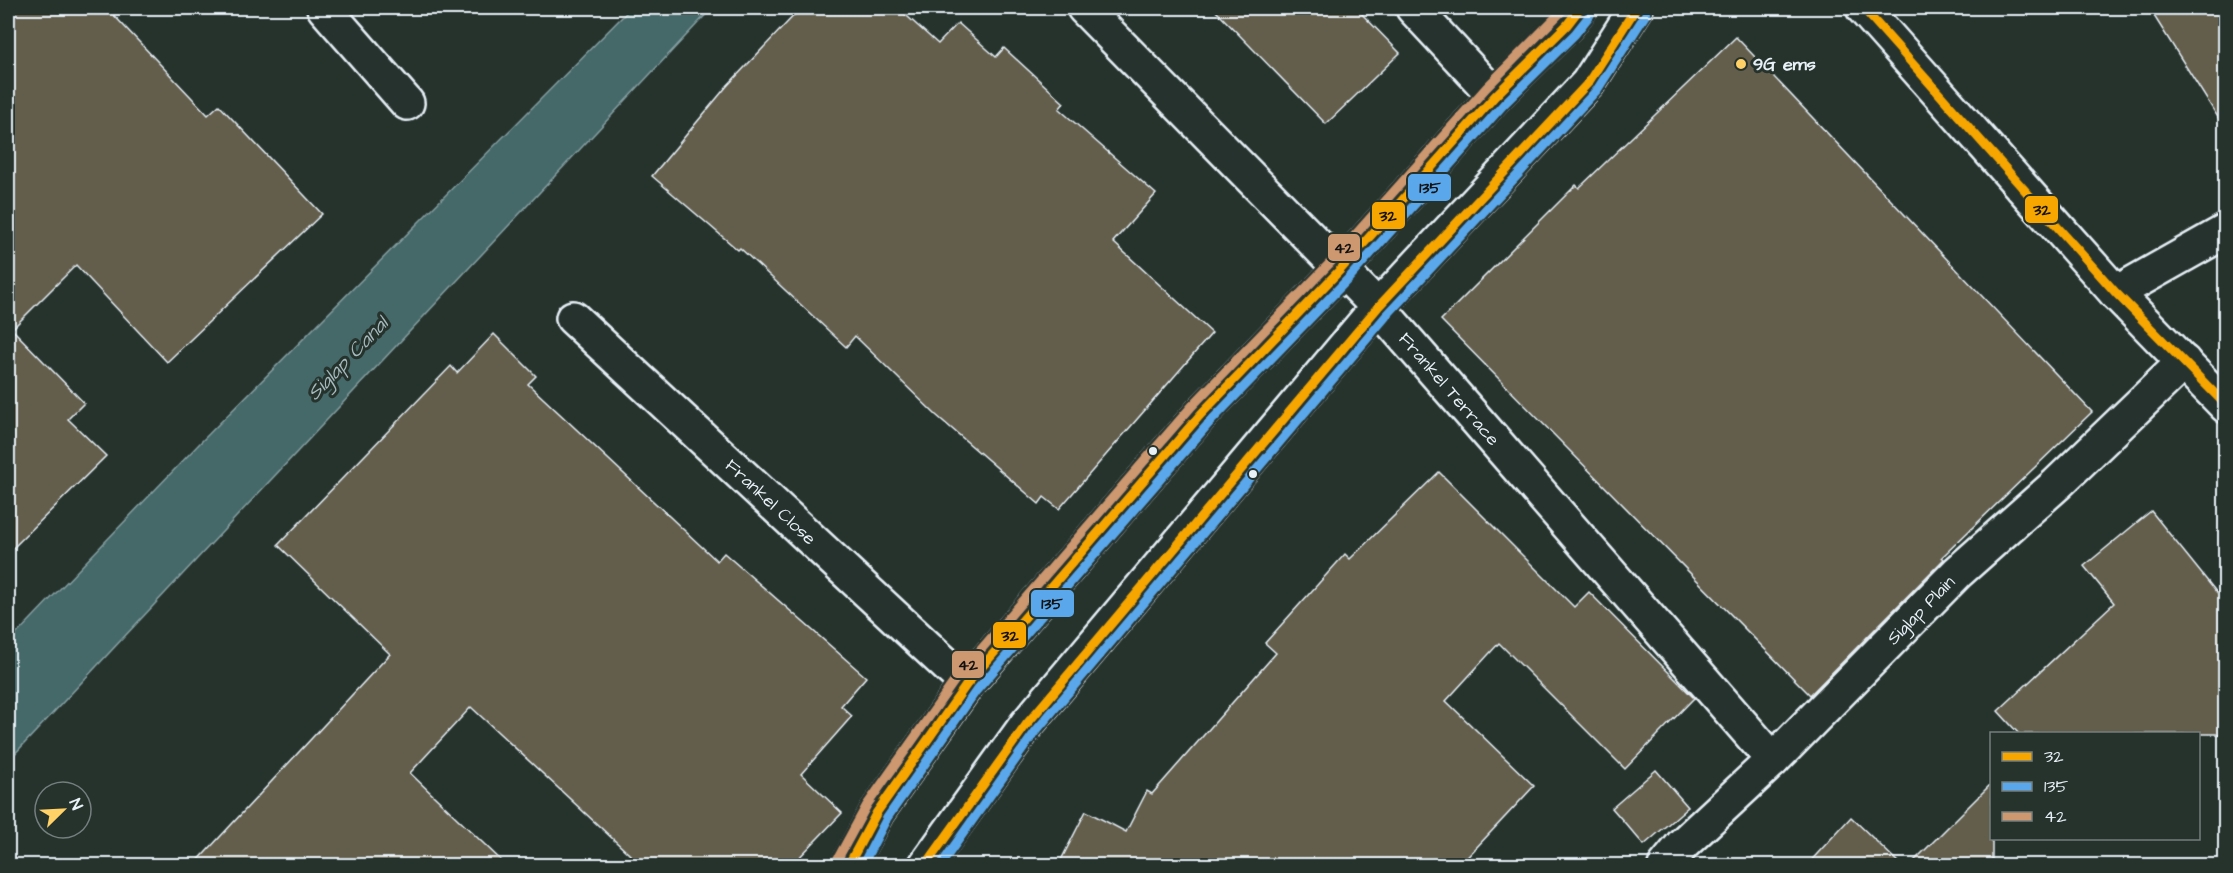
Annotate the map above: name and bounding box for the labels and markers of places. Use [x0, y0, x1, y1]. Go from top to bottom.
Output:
place label: 9G ems [1753, 52, 1816, 77]
marker: 9G ems [1734, 57, 1748, 71]
unlabelled marker [1147, 445, 1159, 457]
unlabelled marker [1247, 468, 1259, 480]

